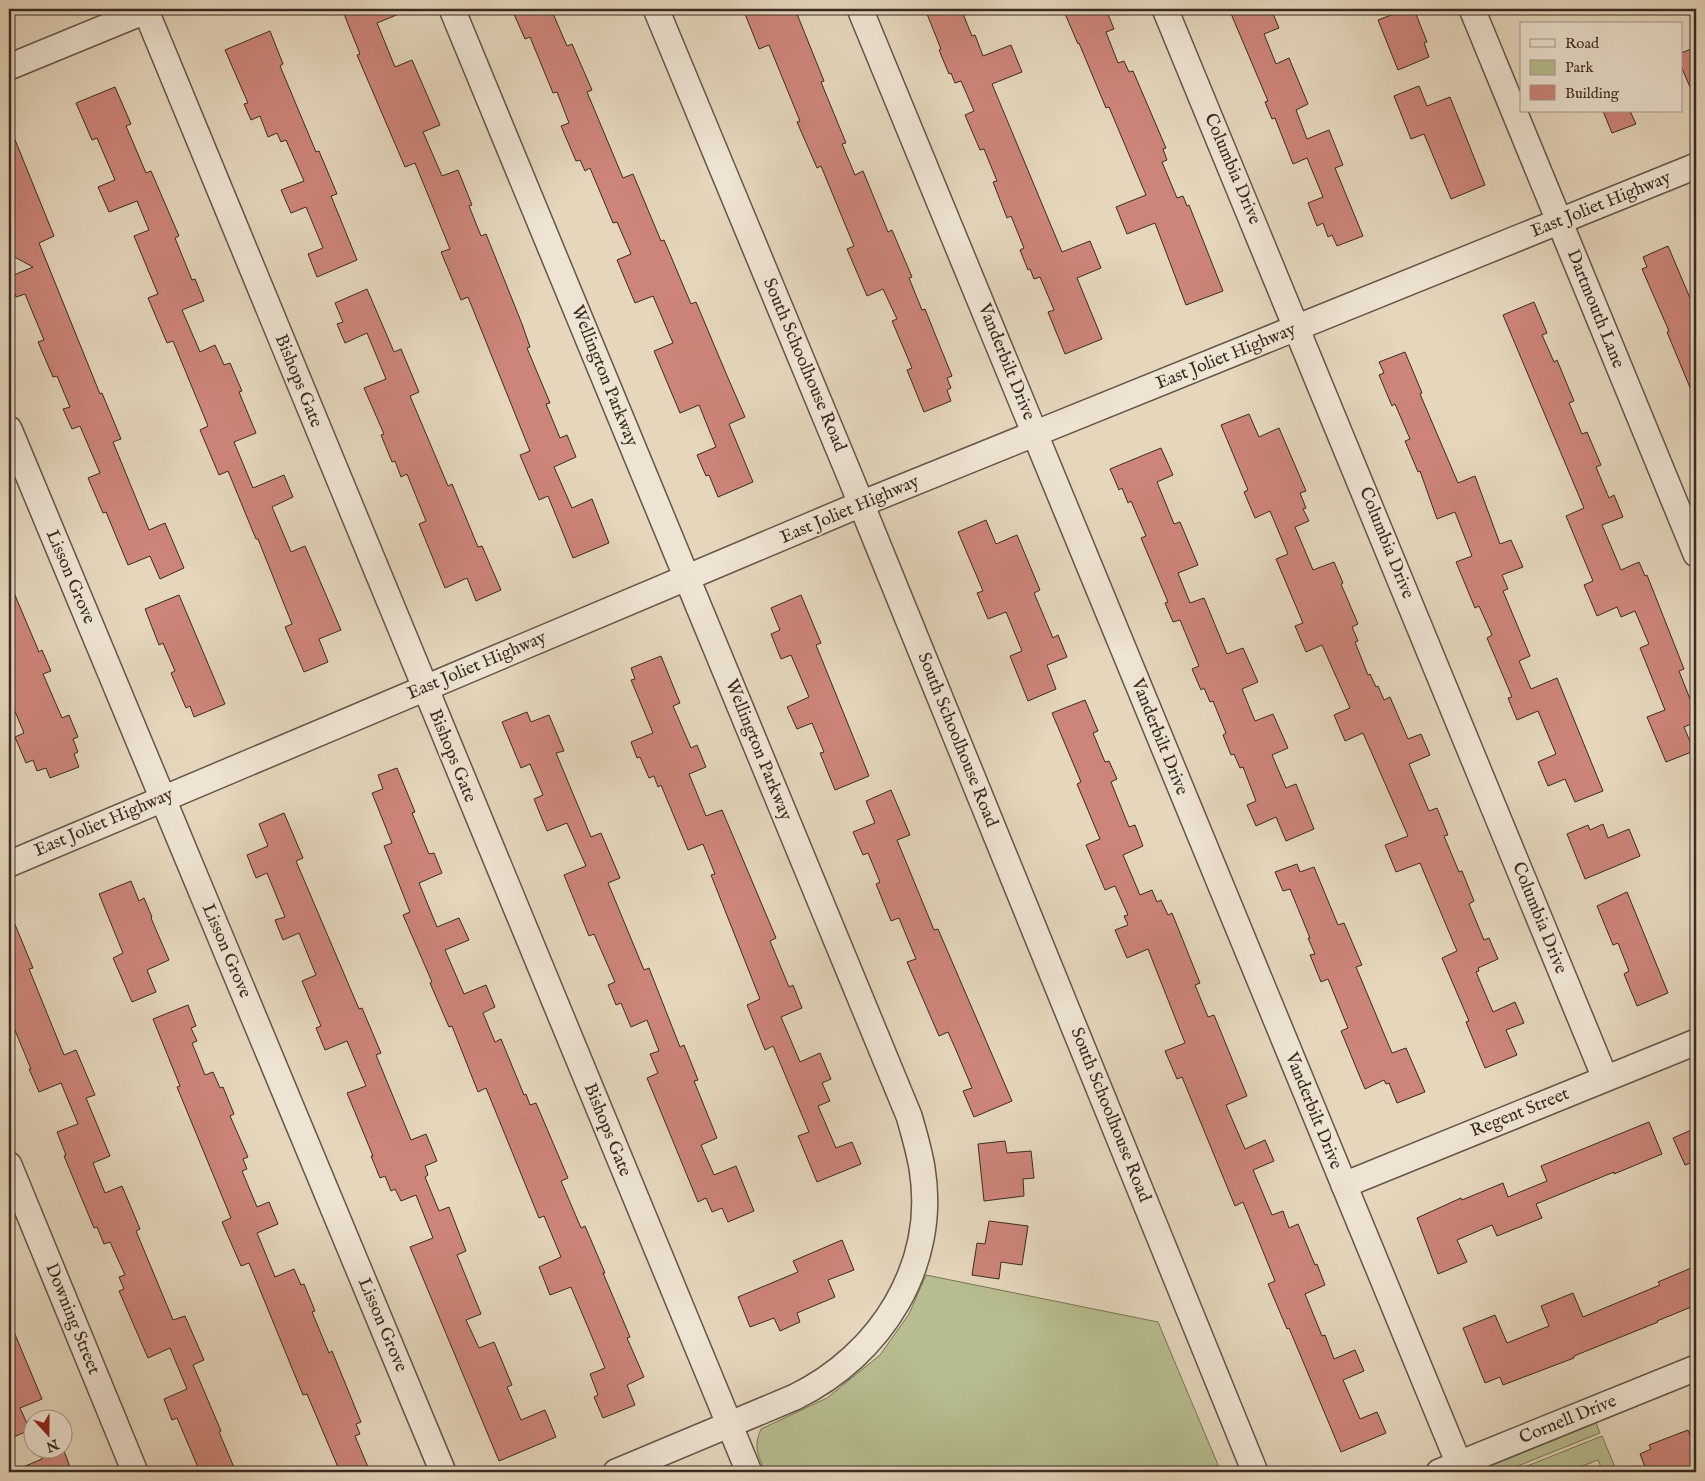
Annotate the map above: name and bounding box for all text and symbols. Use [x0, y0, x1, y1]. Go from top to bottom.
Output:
legend [1520, 22, 1682, 112]
text: Road [1565, 34, 1600, 53]
text: Park [1565, 58, 1595, 77]
text: Building [1565, 84, 1620, 103]
street label: Columbia Drive [1198, 110, 1266, 228]
street label: East Joliet Highway [1528, 166, 1674, 244]
street label: Dartmouth Lane [1561, 246, 1629, 372]
street label: South Schoolhouse Road [757, 275, 851, 456]
street label: Vanderbilt Drive [972, 299, 1040, 424]
street label: Wellington Parkway [565, 302, 643, 450]
street label: East Joliet Highway [1153, 318, 1299, 396]
street label: Bishops Gate [269, 331, 327, 431]
street label: East Joliet Highway [777, 470, 923, 550]
street label: Columbia Drive [1353, 484, 1419, 602]
street label: Lisson Grove [40, 526, 100, 628]
street label: East Joliet Highway [404, 626, 550, 706]
street label: South Schoolhouse Road [911, 649, 1003, 831]
street label: Vanderbilt Drive [1125, 674, 1193, 799]
street label: Wellington Parkway [719, 676, 797, 824]
street label: Bishops Gate [423, 706, 481, 806]
street label: East Joliet Highway [31, 783, 177, 863]
street label: Columbia Drive [1506, 859, 1572, 977]
street label: Lisson Grove [196, 900, 256, 1002]
street label: South Schoolhouse Road [1064, 1024, 1156, 1206]
street label: Vanderbilt Drive [1279, 1048, 1347, 1173]
street label: Bishops Gate [578, 1080, 636, 1180]
street label: Regent Street [1467, 1083, 1573, 1143]
street label: Downing Street [39, 1260, 105, 1378]
street label: Lisson Grove [352, 1274, 412, 1376]
street label: Cornell Drive [1516, 1390, 1620, 1450]
north arrow [22, 1408, 72, 1458]
text: N [43, 1434, 62, 1456]

